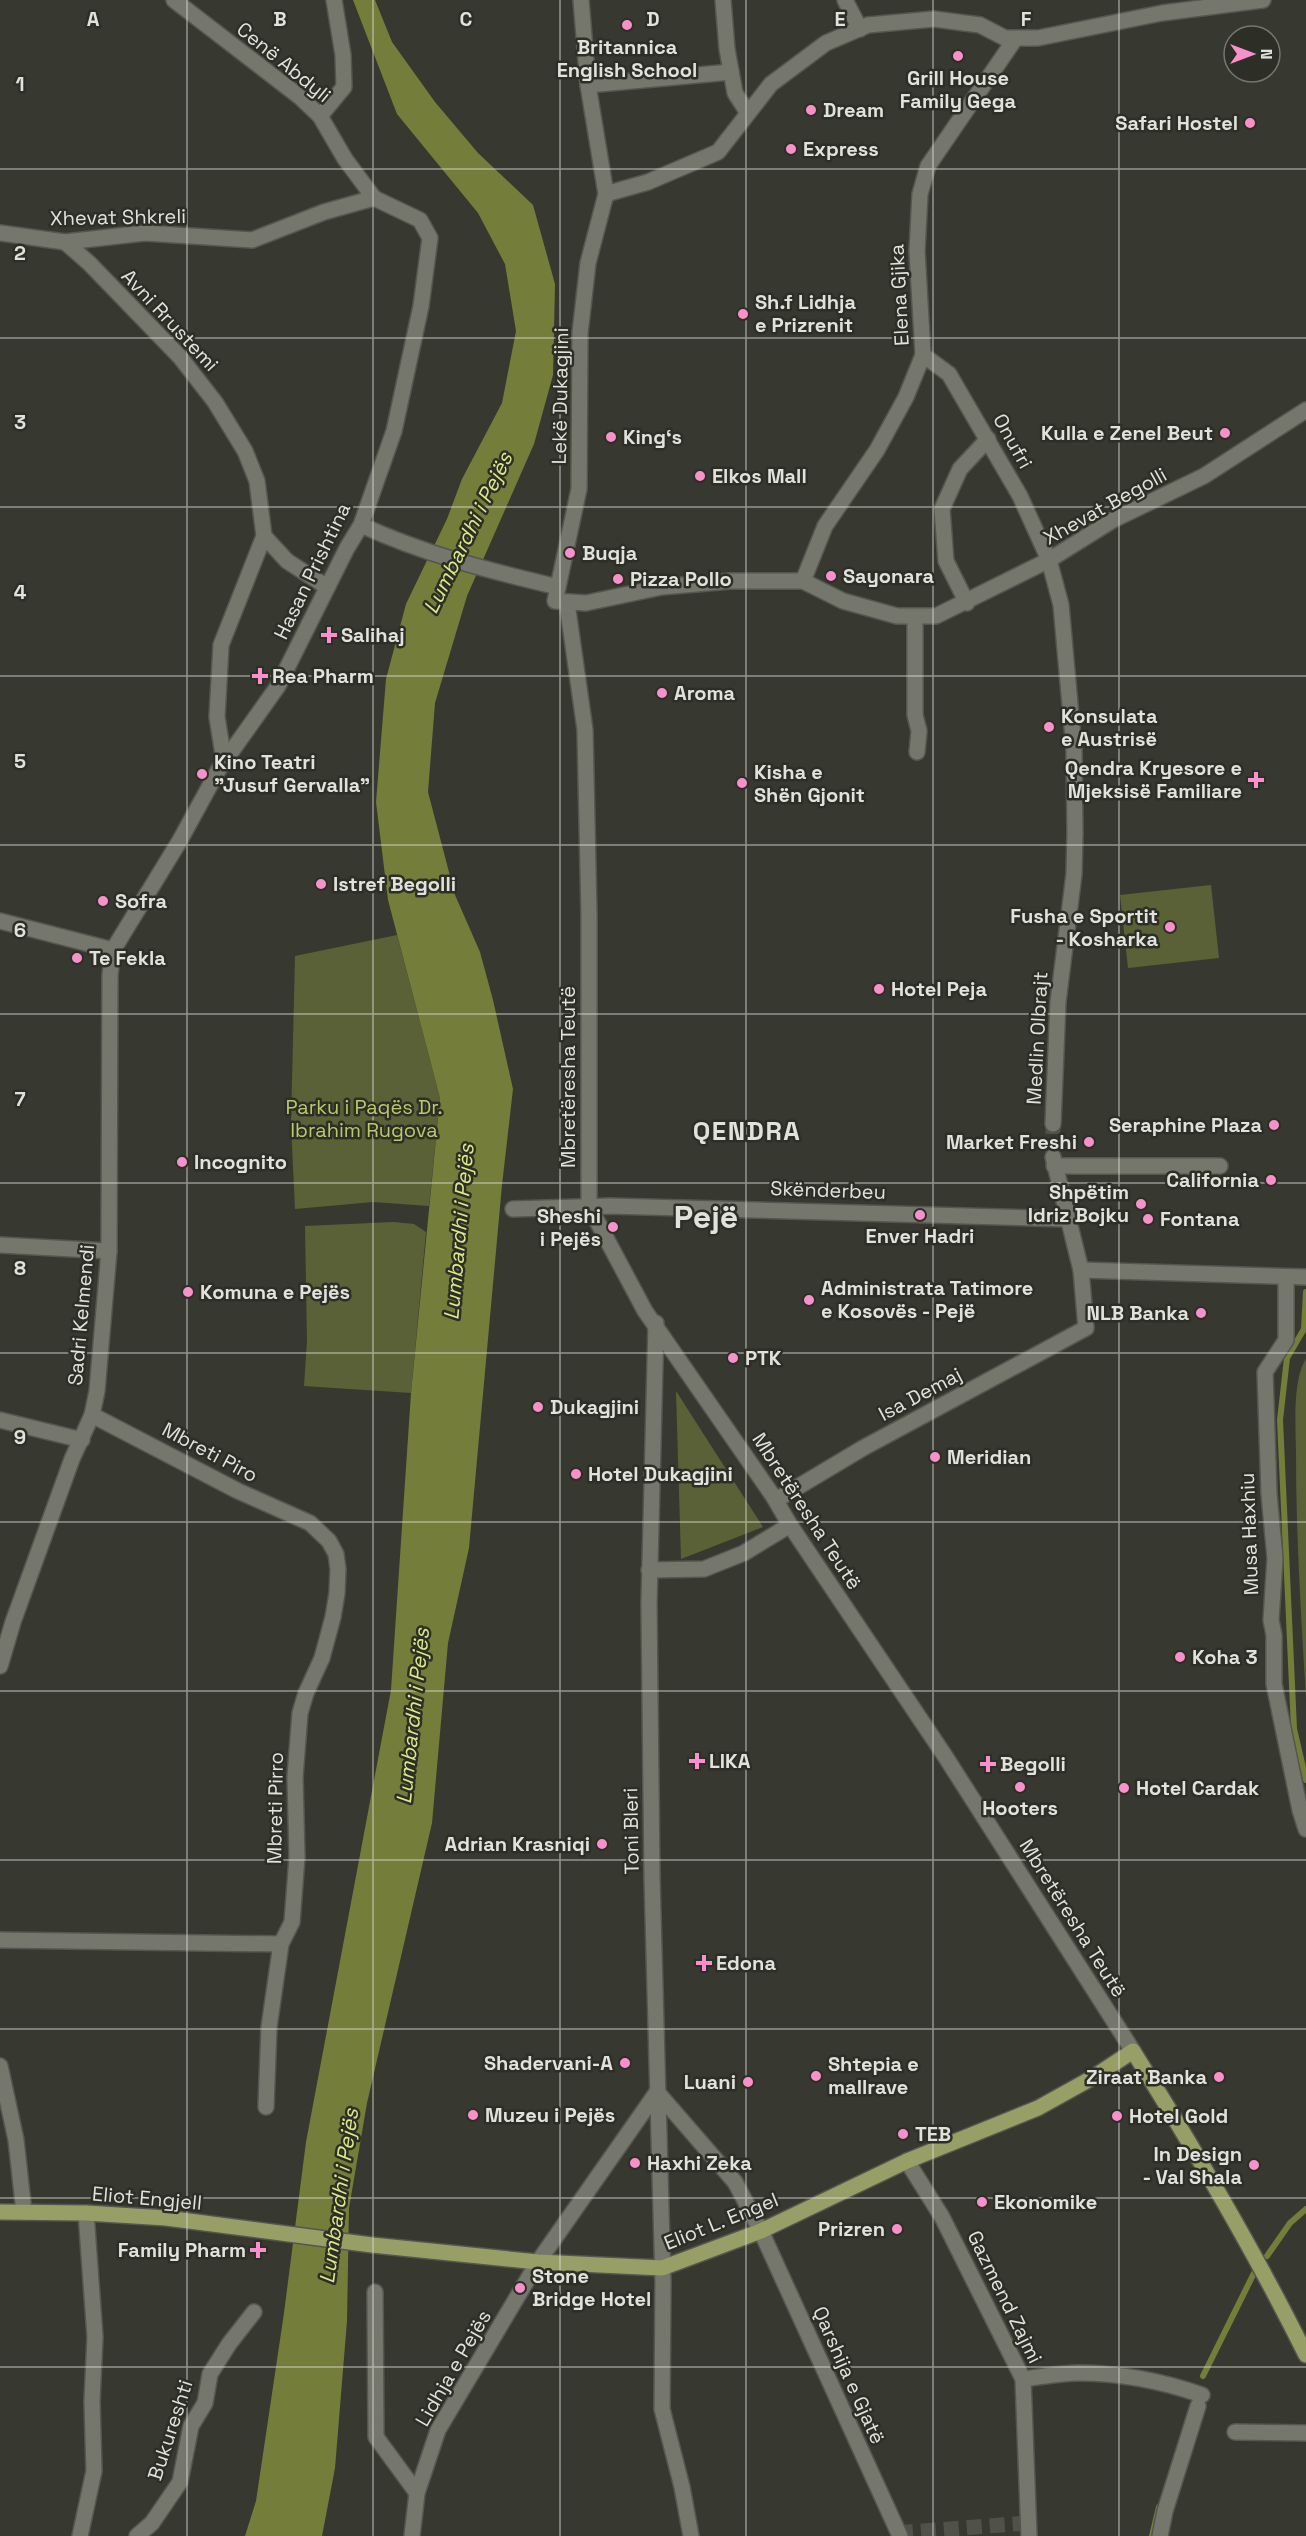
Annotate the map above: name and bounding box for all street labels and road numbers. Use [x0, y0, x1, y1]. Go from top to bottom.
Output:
street label: Cenë Abdyli [231, 16, 337, 108]
street label: Xhevat Shkreli [50, 203, 186, 231]
street label: Elena Gjika [883, 243, 915, 347]
street label: Avni Rrustemi [116, 263, 224, 377]
street label: Lekë Dukagjini [546, 327, 574, 465]
street label: Onufri [987, 409, 1039, 473]
street label: Xhevat Begolli [1039, 461, 1171, 551]
street label: Hasan Prishtina [268, 498, 356, 644]
street label: Medlin Olbrajt [1021, 971, 1053, 1105]
street label: Mbretëresha Teutë [555, 986, 581, 1168]
street label: Skënderbeu [770, 1175, 886, 1205]
street label: Sadri Kelmendi [62, 1243, 100, 1387]
street label: Isa Demaj [874, 1361, 966, 1427]
street label: Mbreti Piro [158, 1416, 262, 1488]
street label: Mbretëresha Teutë [747, 1428, 867, 1594]
street label: Musa Haxhiu [1234, 1472, 1264, 1596]
street label: Mbreti Pirro [261, 1752, 289, 1864]
street label: Toni Bleri [617, 1787, 645, 1875]
street label: Mbretëresha Teutë [1014, 1834, 1132, 2002]
street label: Eliot Engjell [91, 2180, 203, 2216]
street label: Eliot L. Engel [660, 2186, 782, 2256]
street label: Gazmend Zajmi [962, 2226, 1048, 2368]
street label: Qarshija e Gjatë [807, 2302, 891, 2448]
street label: Lidhja e Pejës [409, 2305, 497, 2431]
street label: Bukureshti [142, 2376, 198, 2484]

